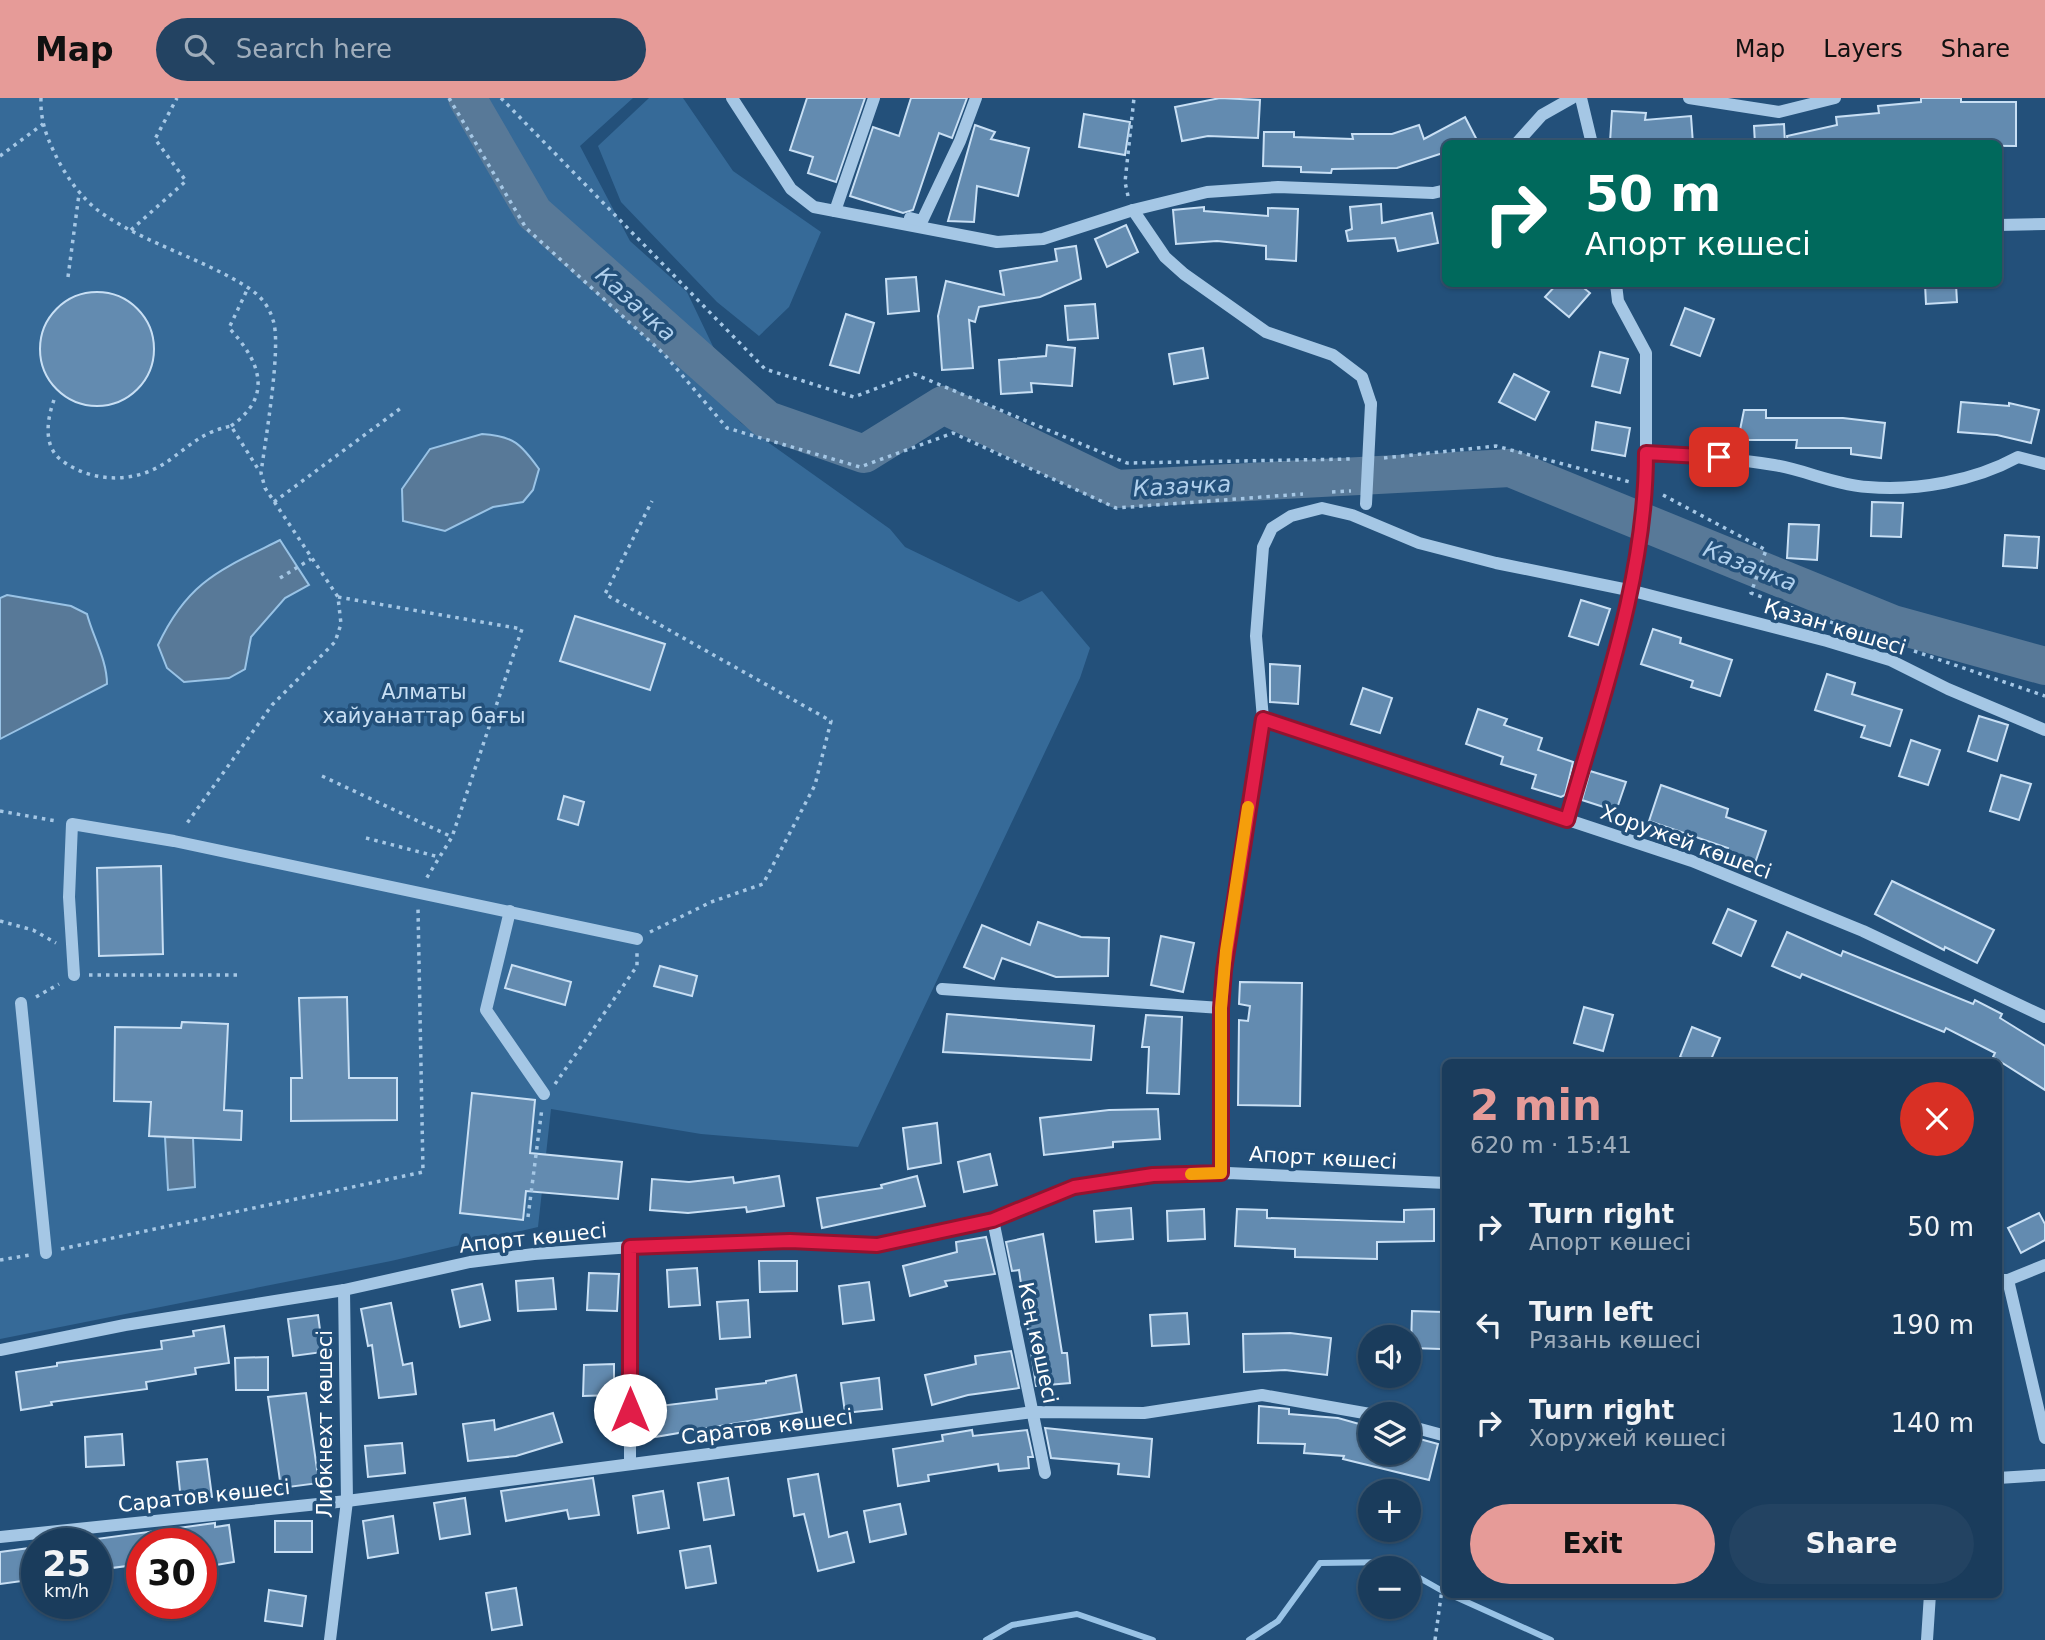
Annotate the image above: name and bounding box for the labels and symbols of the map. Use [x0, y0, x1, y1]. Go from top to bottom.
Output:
water label: Казачка [591, 261, 681, 347]
pin [1689, 427, 1749, 487]
water label: Казачка [1132, 470, 1232, 502]
water label: Казачка [1700, 536, 1800, 596]
street label: Қазан көшесі [1761, 594, 1909, 660]
park label: Алматы хайуанаттар бағы [323, 680, 525, 728]
street label: Хоружей көшесі [1597, 800, 1775, 884]
street label: Апорт көшесі [1248, 1142, 1398, 1174]
street label: Апорт көшесі [458, 1218, 608, 1258]
street label: Кең көшесі [1013, 1280, 1063, 1406]
street label: Либкнехт көшесі [313, 1330, 337, 1518]
position arrow [593, 1373, 667, 1447]
street label: Саратов көшесі [680, 1405, 854, 1449]
street label: Саратов көшесі [117, 1475, 291, 1517]
speed limit sign: 30 [126, 1528, 217, 1619]

